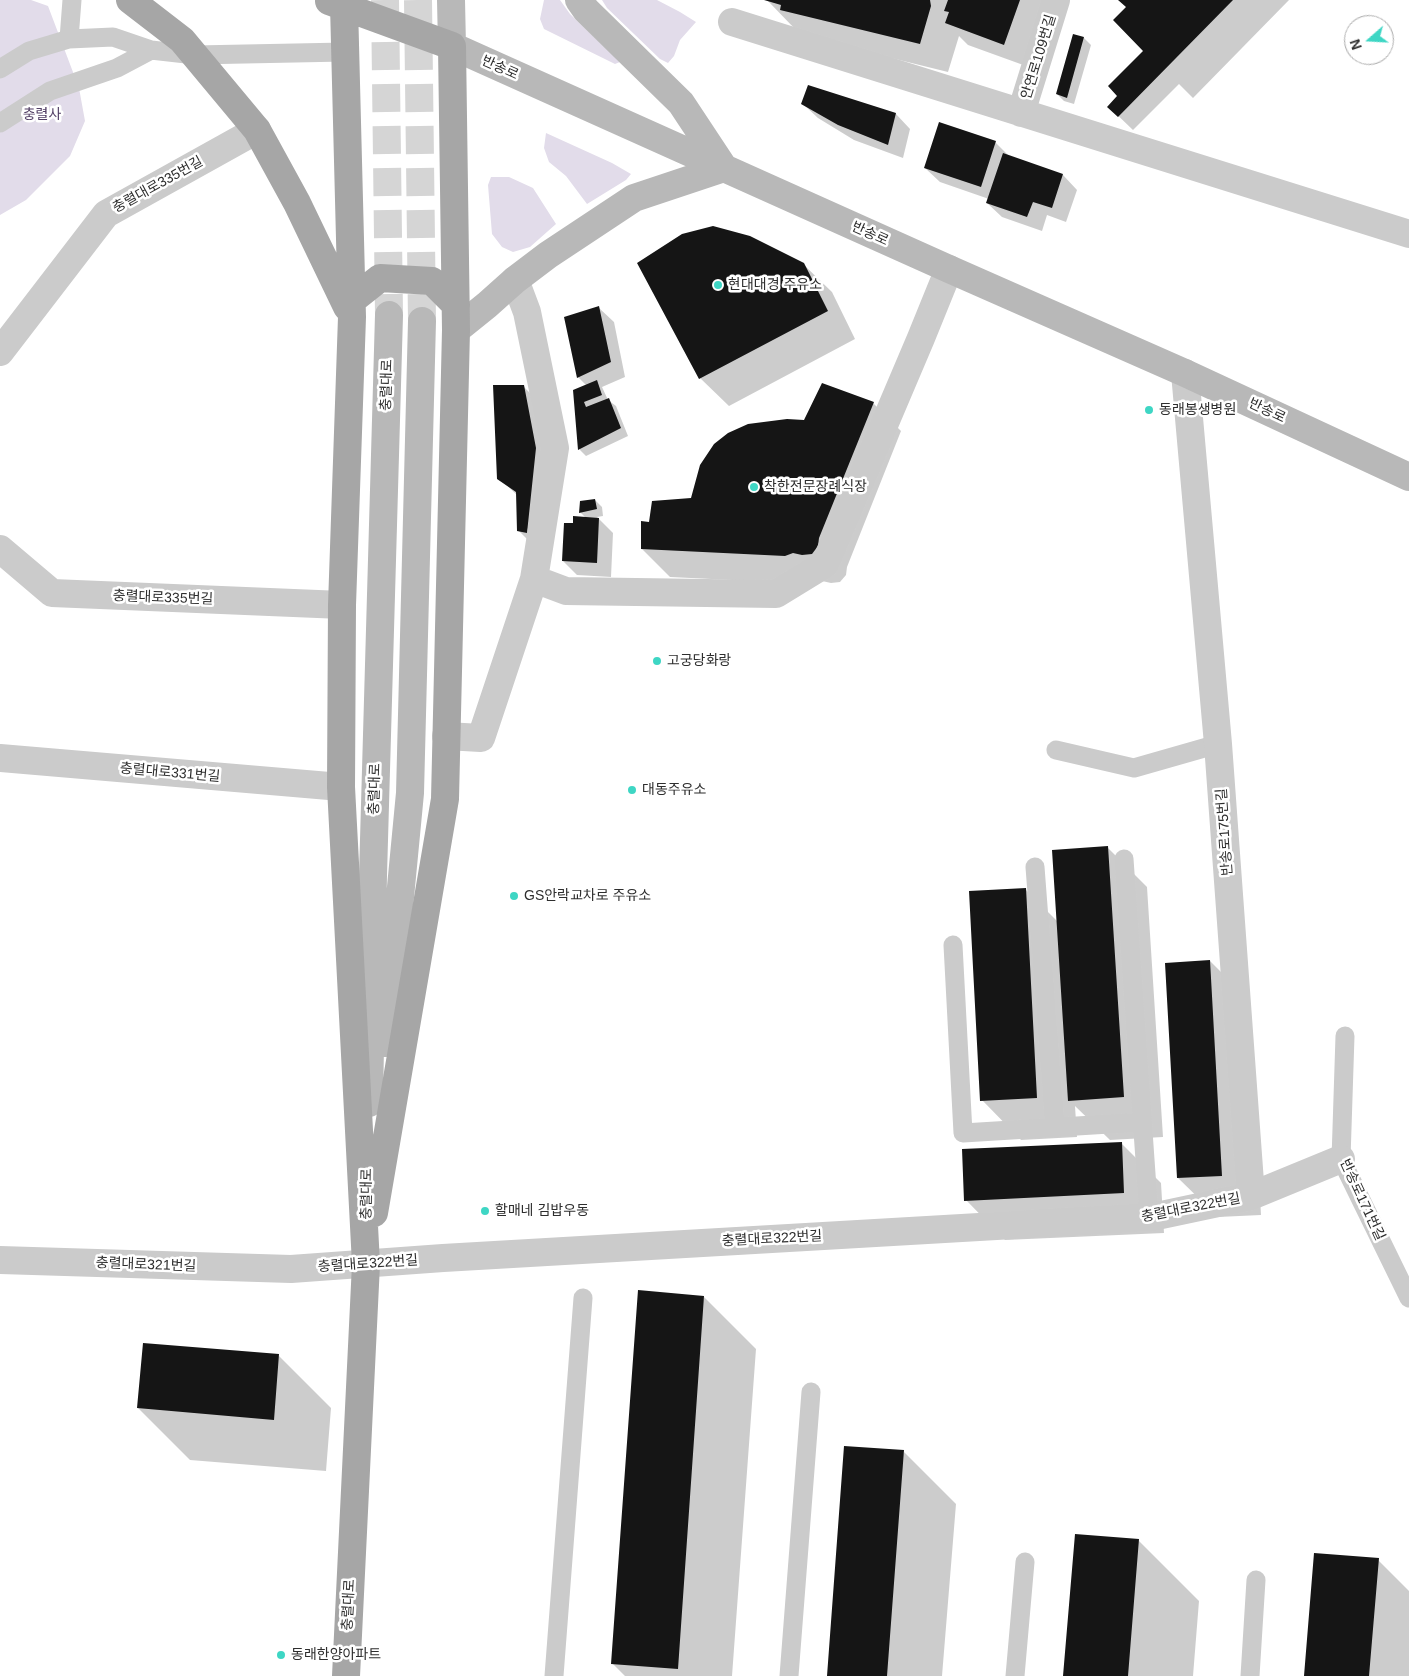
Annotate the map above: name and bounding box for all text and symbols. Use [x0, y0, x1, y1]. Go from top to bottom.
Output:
street label: 안연로109번길 [1018, 13, 1060, 101]
north arrow [1344, 15, 1394, 65]
text: N [1347, 37, 1365, 52]
street label: 반송로 [479, 52, 521, 84]
park label: 충렬사 [23, 107, 61, 123]
street label: 충렬대로335번길 [110, 153, 206, 217]
street label: 반송로 [849, 218, 891, 250]
place label: 현대대경 주유소 [728, 277, 822, 293]
marker: 현대대경 주유소 [712, 279, 724, 291]
street label: 충렬대로 [378, 359, 396, 411]
street label: 반송로 [1246, 395, 1288, 427]
place label: 동래봉생병원 [1159, 402, 1236, 418]
marker: 동래봉생병원 [1143, 404, 1155, 416]
place label: 착한전문장례식장 [764, 479, 867, 495]
marker: 착한전문장례식장 [748, 481, 760, 493]
street label: 충렬대로335번길 [112, 588, 214, 608]
place label: 고궁당화랑 [667, 653, 731, 669]
marker: 고궁당화랑 [651, 655, 663, 667]
street label: 충렬대로331번길 [119, 760, 221, 786]
street label: 충렬대로 [366, 763, 384, 815]
place label: 대동주유소 [642, 782, 706, 798]
marker: 대동주유소 [626, 784, 638, 796]
street label: 반송로175번길 [1214, 788, 1236, 876]
place label: GS안락교차로 주유소 [524, 888, 651, 904]
marker: GS안락교차로 주유소 [508, 890, 520, 902]
street label: 반송로171번길 [1336, 1157, 1388, 1243]
street label: 충렬대로 [358, 1168, 376, 1220]
street label: 충렬대로322번길 [1140, 1190, 1242, 1226]
place label: 할매네 김밥우동 [495, 1203, 589, 1219]
marker: 할매네 김밥우동 [479, 1205, 491, 1217]
street label: 충렬대로322번길 [721, 1228, 823, 1250]
street label: 충렬대로322번길 [317, 1252, 419, 1276]
street label: 충렬대로321번길 [95, 1255, 197, 1275]
street label: 충렬대로 [339, 1579, 359, 1631]
place label: 동래한양아파트 [291, 1647, 381, 1663]
marker: 동래한양아파트 [275, 1649, 287, 1661]

